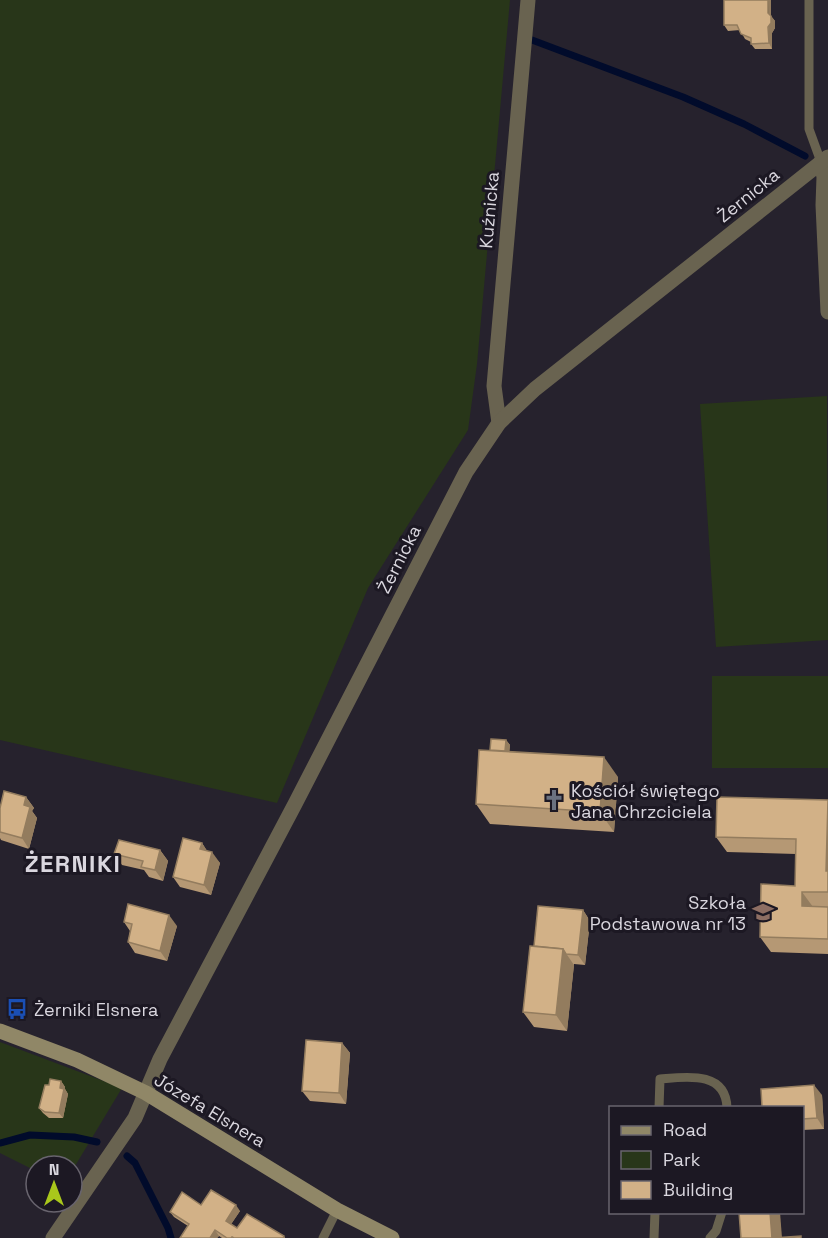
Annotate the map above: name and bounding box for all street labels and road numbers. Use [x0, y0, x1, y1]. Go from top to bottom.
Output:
street label: Żernicka [712, 163, 784, 227]
street label: Kuźnicka [474, 171, 504, 249]
street label: Żernicka [372, 521, 426, 597]
street label: Józefa Elsnera [150, 1068, 270, 1152]

